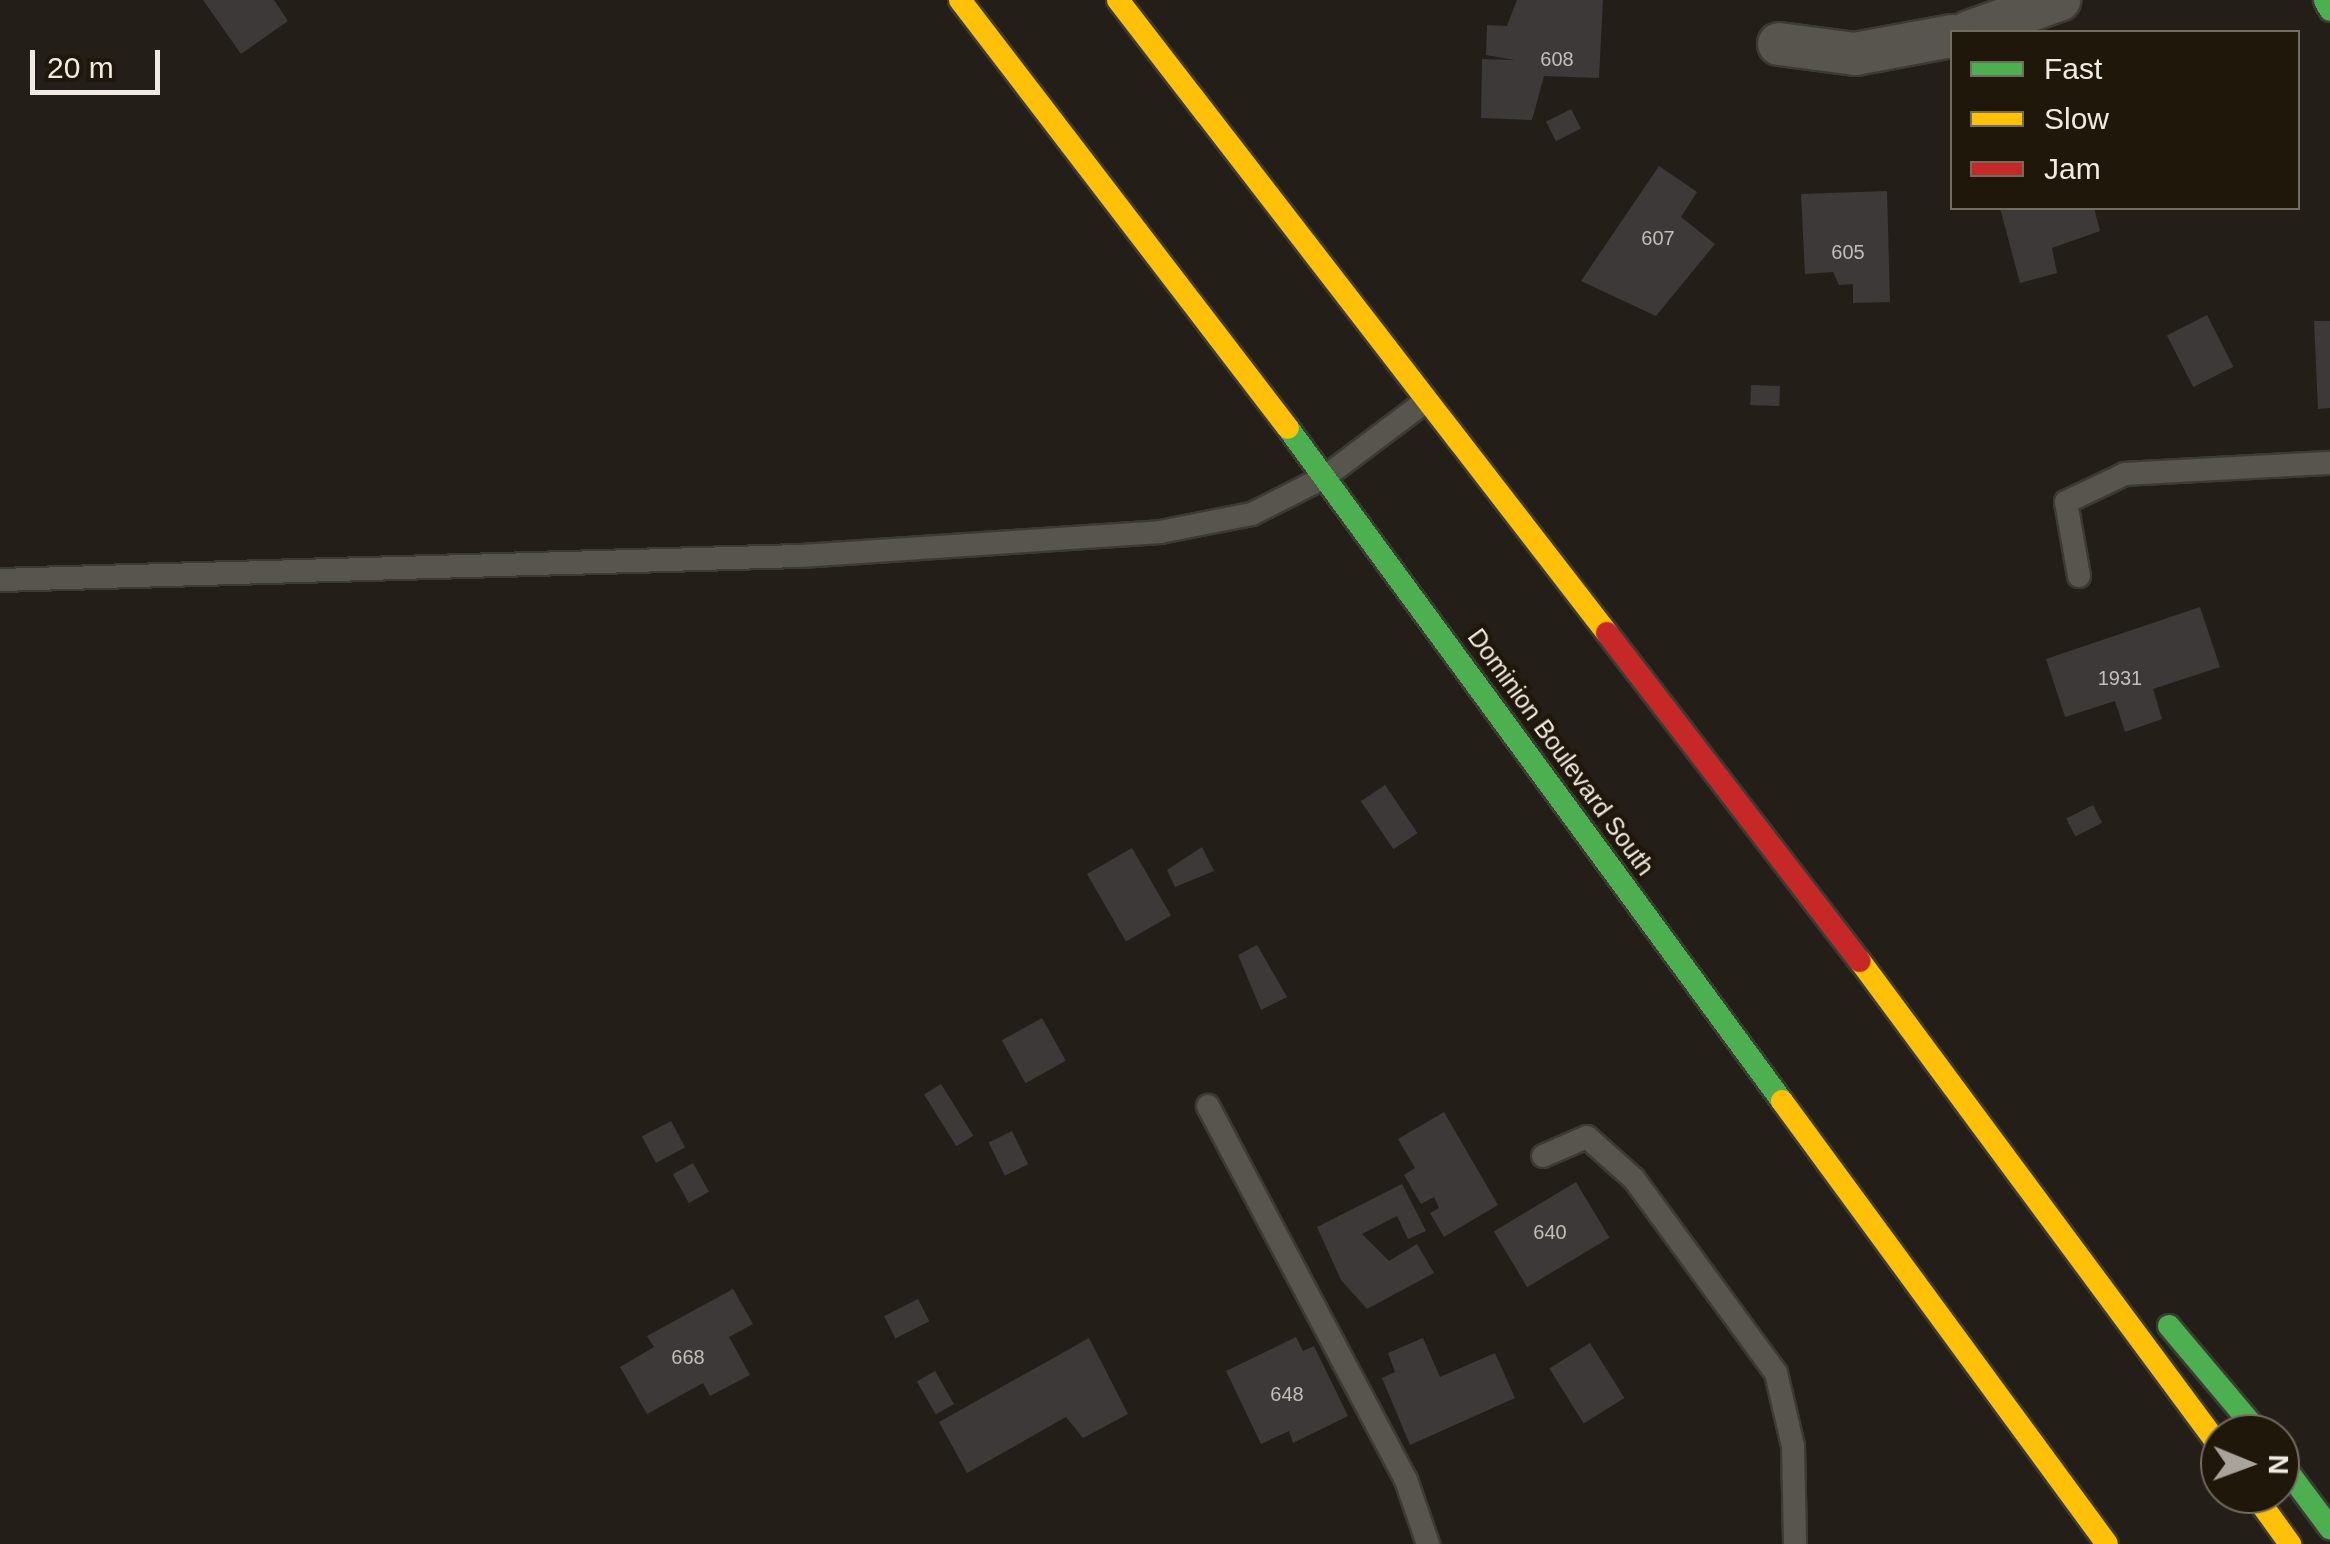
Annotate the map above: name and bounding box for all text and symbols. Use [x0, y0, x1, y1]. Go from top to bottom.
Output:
scale bar [35, 30, 165, 92]
legend [1950, 30, 2300, 210]
house number: 608 [1540, 47, 1574, 71]
text: 20 m [47, 51, 114, 84]
text: Fast [2044, 52, 2102, 85]
text: Slow [2044, 102, 2109, 135]
text: Jam [2044, 152, 2101, 185]
house number: 607 [1641, 226, 1675, 250]
house number: 605 [1831, 240, 1865, 264]
street label: Dominion Boulevard South [1461, 623, 1661, 881]
house number: 1931 [2098, 666, 2142, 690]
house number: 640 [1533, 1220, 1567, 1244]
house number: 668 [671, 1345, 705, 1369]
house number: 648 [1270, 1382, 1304, 1406]
north arrow [2200, 1414, 2300, 1514]
text: N [2263, 1454, 2294, 1475]

